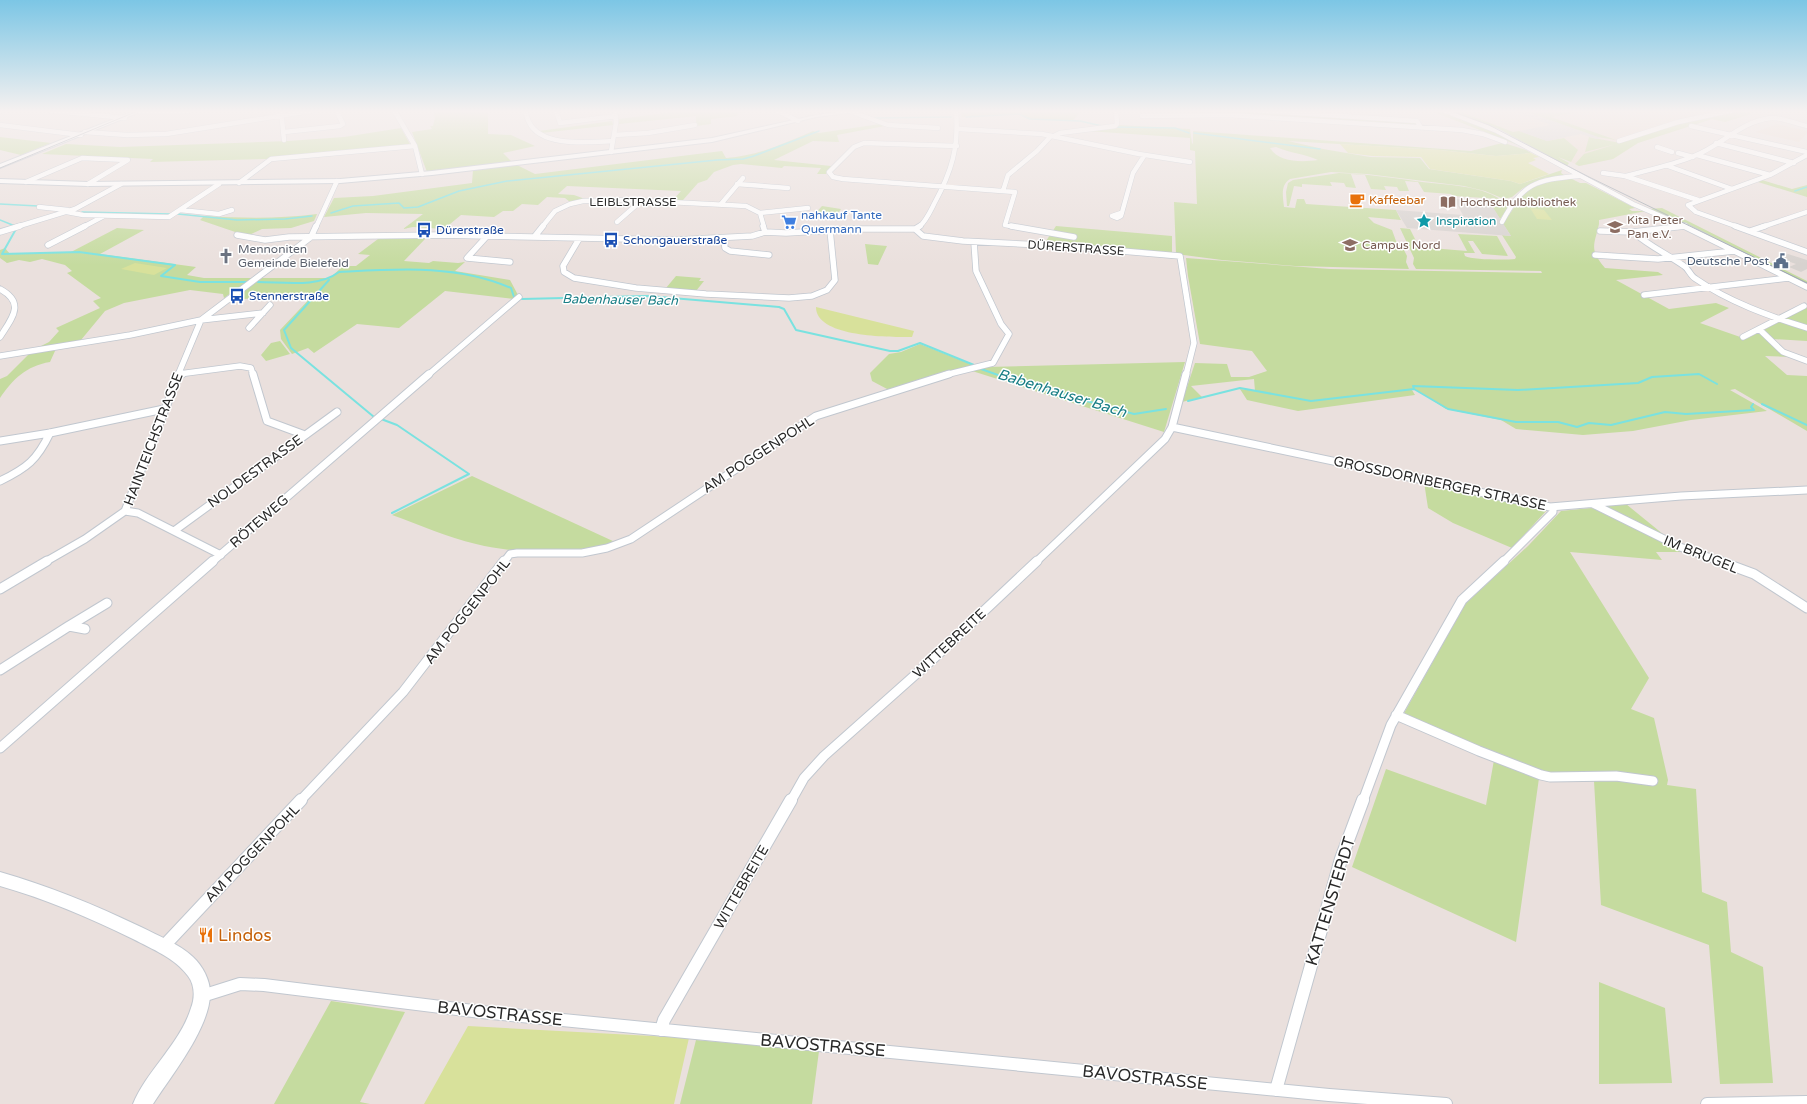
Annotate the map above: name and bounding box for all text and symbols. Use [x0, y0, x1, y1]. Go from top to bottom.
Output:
cafe icon: Kaffeebar [1348, 191, 1366, 209]
place label: Kaffeebar [1369, 193, 1425, 207]
library icon: Hochschulbibliothek [1439, 193, 1457, 211]
street label: LEIBLSTRASSE [589, 195, 677, 209]
place label: Hochschulbibliothek [1460, 195, 1577, 209]
place label: nahkauf Tante Quermann [801, 208, 882, 236]
place icon: Inspiration [1415, 212, 1433, 230]
supermarket icon: nahkauf Tante Quermann [780, 213, 798, 231]
place label: Kita Peter Pan e.V. [1627, 213, 1683, 241]
place label: Inspiration [1436, 214, 1496, 228]
school or university icon: Kita Peter Pan e.V. [1606, 218, 1624, 236]
bus stop icon: Dürerstraße [415, 221, 433, 239]
place label: Dürerstraße [436, 223, 504, 237]
bus stop icon: Schongauerstraße [602, 231, 620, 249]
place label: Schongauerstraße [623, 233, 728, 247]
school or university icon: Campus Nord [1341, 236, 1359, 254]
street label: DÜRERSTRASSE [1027, 238, 1125, 258]
place label: Campus Nord [1362, 238, 1441, 252]
place label: Mennoniten Gemeinde Bielefeld [238, 242, 349, 270]
church icon: Mennoniten Gemeinde Bielefeld [217, 247, 235, 265]
public building icon: Deutsche Post [1772, 252, 1790, 270]
place label: Deutsche Post [1687, 254, 1769, 268]
bus stop icon: Stennerstraße [228, 287, 246, 305]
place label: Stennerstraße [249, 289, 329, 303]
water label: Babenhauser Bach [562, 291, 679, 309]
water label: Babenhauser Bach [995, 365, 1129, 421]
street label: HAINTEICHSTRASSE [120, 370, 187, 508]
street label: AM POGGENPOHL [699, 412, 817, 497]
street label: NOLDESTRASSE [204, 431, 306, 512]
street label: GROSSDORNBERGER STRASSE [1332, 453, 1548, 514]
street label: RÖTEWEG [227, 491, 292, 551]
street label: IM BRUGEL [1661, 532, 1741, 577]
street label: AM POGGENPOHL [421, 555, 514, 667]
street label: WITTEBREITE [909, 605, 990, 682]
street label: AM POGGENPOHL [201, 801, 303, 906]
street label: KATTENSTERDT [1301, 834, 1360, 968]
street label: WITTEBREITE [711, 842, 772, 932]
place label: Lindos [218, 925, 272, 946]
restaurant icon: Lindos [197, 926, 215, 944]
street label: BAVOSTRASSE [436, 996, 564, 1031]
street label: BAVOSTRASSE [759, 1030, 887, 1061]
street label: BAVOSTRASSE [1081, 1060, 1209, 1095]

